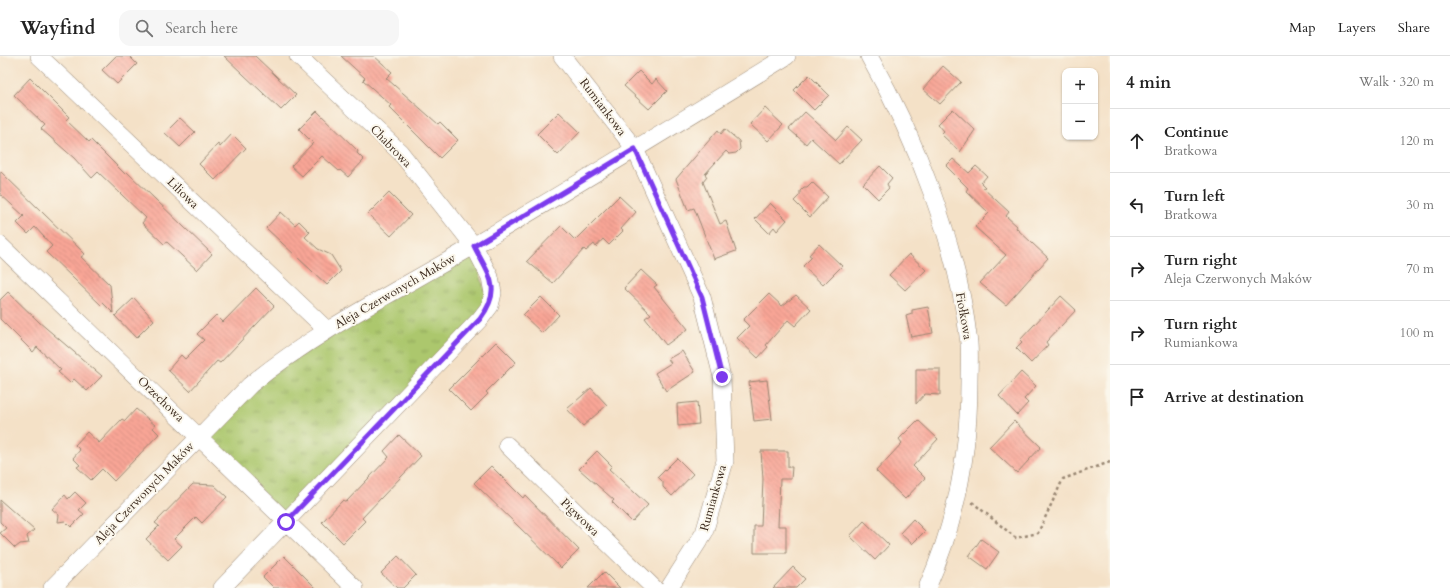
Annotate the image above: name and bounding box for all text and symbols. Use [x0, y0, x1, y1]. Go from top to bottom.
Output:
search box [119, 10, 399, 46]
text: Wayfind [20, 15, 95, 41]
icon: search [133, 17, 155, 39]
text: Search here [165, 18, 238, 38]
text: Map [1289, 18, 1316, 37]
text: Layers [1338, 18, 1376, 37]
text: Share [1398, 18, 1430, 37]
map controls [1062, 68, 1098, 140]
button: + [1062, 68, 1098, 104]
text: 4 min [1126, 71, 1171, 94]
text: Walk · 320 m [1359, 73, 1434, 91]
street label: Rumiankowa [576, 75, 630, 140]
button: − [1062, 104, 1098, 140]
street label: Chabrowa [367, 121, 416, 171]
text: Continue [1164, 122, 1229, 142]
icon: ahead [1126, 130, 1148, 152]
text: 120 m [1400, 132, 1434, 150]
text: Bratkowa [1164, 142, 1217, 160]
street label: Liliowa [164, 174, 203, 213]
text: Turn left [1164, 186, 1225, 206]
icon: left [1126, 194, 1148, 216]
text: 30 m [1406, 196, 1434, 214]
text: Bratkowa [1164, 206, 1217, 224]
street label: Aleja Czerwonych Maków [332, 250, 459, 332]
text: Turn right [1164, 250, 1237, 270]
icon: right [1126, 258, 1148, 280]
text: 70 m [1406, 260, 1434, 278]
text: Aleja Czerwonych Maków [1164, 270, 1312, 288]
street label: Fiołkowa [952, 291, 976, 342]
text: Turn right [1164, 314, 1237, 334]
icon: right [1126, 322, 1148, 344]
text: 100 m [1400, 324, 1434, 342]
text: Rumiankowa [1164, 334, 1238, 352]
route end [713, 368, 731, 386]
street label: Orzechowa [134, 373, 188, 426]
icon: arrive [1126, 386, 1148, 408]
text: Arrive at destination [1164, 387, 1304, 407]
street label: Aleja Czerwonych Maków [91, 438, 198, 548]
street label: Rumiankowa [696, 462, 730, 533]
street label: Pigwowa [557, 495, 603, 540]
route start [277, 513, 295, 531]

